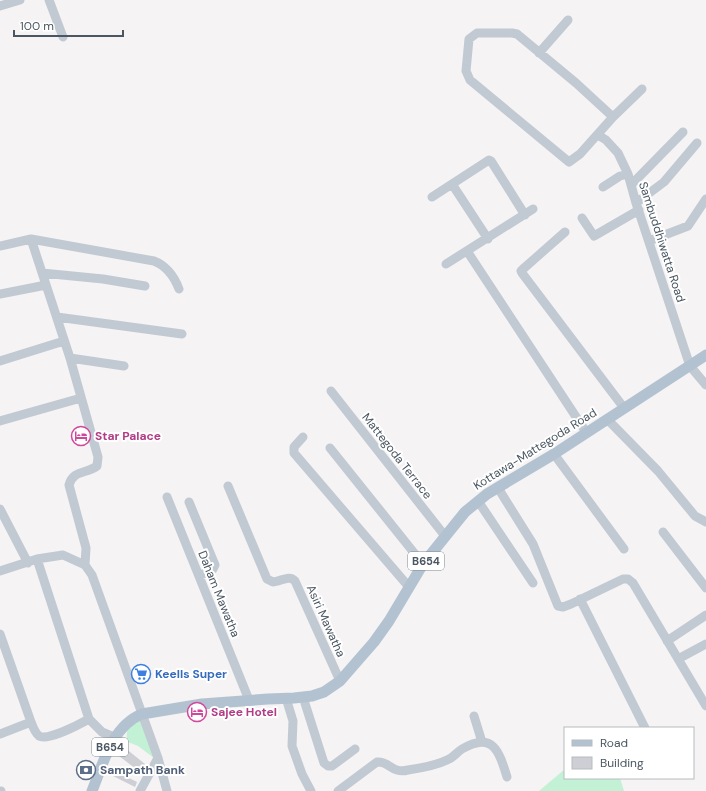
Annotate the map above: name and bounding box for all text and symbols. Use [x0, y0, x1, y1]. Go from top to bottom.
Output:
scale bar [14, 12, 123, 38]
text: 100 m [20, 18, 54, 34]
street label: Sambuddhiwatta Road [635, 180, 689, 304]
street label: Kottawa-Mattegoda Road [470, 404, 600, 494]
street label: Mattegoda Terrace [358, 410, 436, 502]
hotel icon: Star Palace [70, 425, 92, 447]
place label: Star Palace [95, 428, 161, 444]
street label: Daham Mawatha [194, 548, 244, 640]
road number: B654 [408, 552, 444, 570]
street label: Asiri Mawatha [303, 582, 349, 660]
supermarket icon: Keells Super [130, 663, 152, 685]
place label: Keells Super [155, 666, 227, 682]
hotel icon: Sajee Hotel [186, 701, 208, 723]
place label: Sajee Hotel [211, 704, 277, 720]
legend [564, 727, 694, 779]
text: Road [600, 735, 628, 751]
road number: B654 [92, 738, 128, 756]
text: Building [600, 755, 644, 771]
bank icon: Sampath Bank [75, 759, 97, 781]
place label: Sampath Bank [100, 762, 185, 778]

